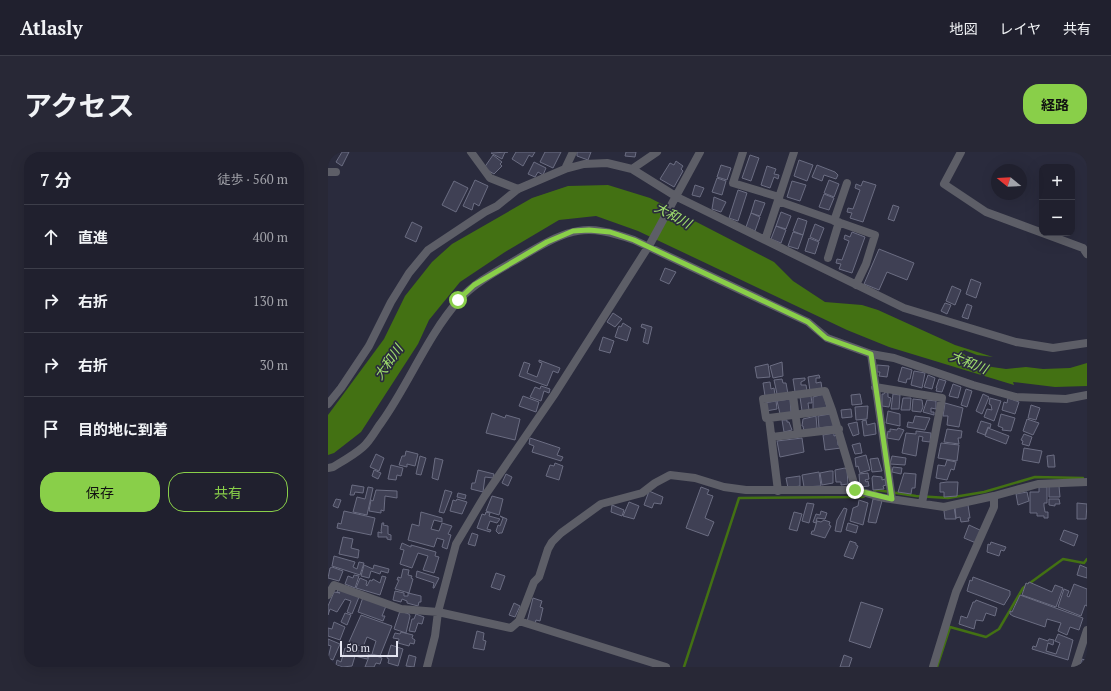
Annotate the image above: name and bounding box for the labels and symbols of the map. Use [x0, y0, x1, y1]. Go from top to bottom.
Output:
north arrow [991, 164, 1027, 200]
water label: 大和川 [652, 198, 696, 233]
route start [449, 291, 467, 309]
water label: 大和川 [369, 339, 408, 383]
water label: 大和川 [948, 346, 992, 378]
route end [846, 481, 864, 499]
scale bar [340, 639, 398, 658]

